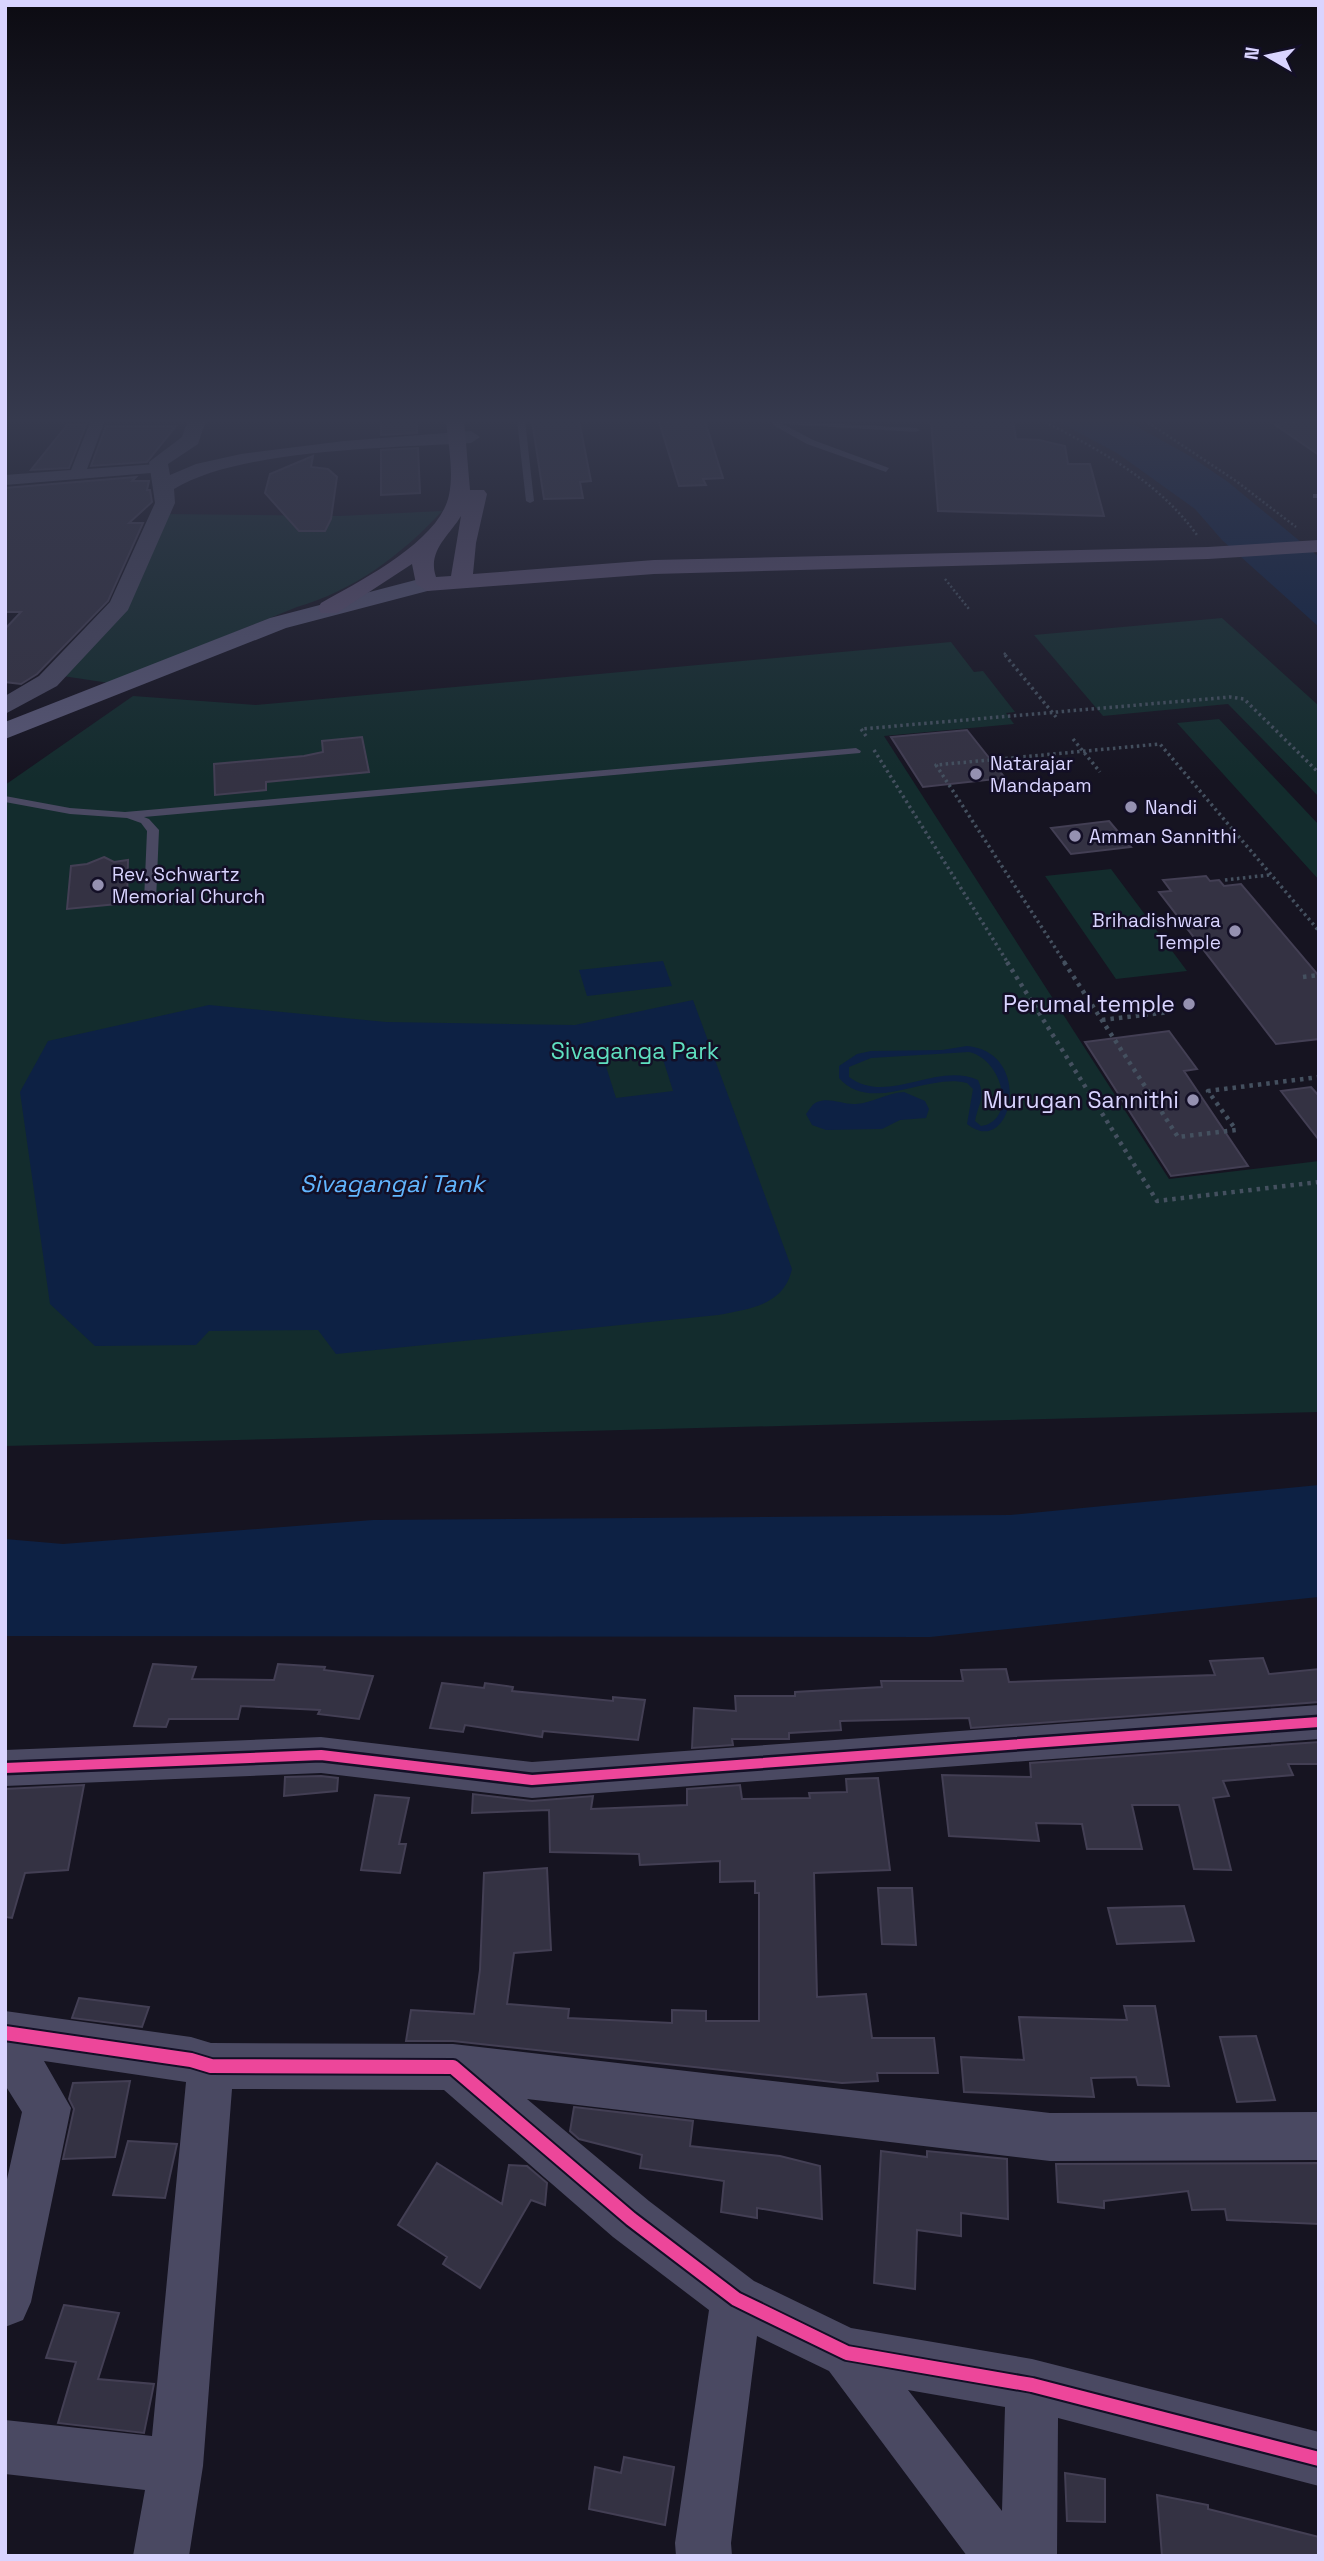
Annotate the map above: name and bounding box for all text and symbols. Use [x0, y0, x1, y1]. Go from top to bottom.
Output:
north arrow [1233, 21, 1303, 91]
text: N [1238, 45, 1265, 62]
place label: Natarajar Mandapam [990, 751, 1092, 798]
marker: Natarajar Mandapam [968, 766, 984, 782]
place label: Nandi [1145, 795, 1197, 820]
marker: Nandi [1123, 799, 1139, 815]
place label: Amman Sannithi [1089, 824, 1237, 849]
marker: Amman Sannithi [1067, 828, 1083, 844]
place label: Rev. Schwartz Memorial Church [112, 862, 265, 909]
marker: Rev. Schwartz Memorial Church [90, 877, 106, 893]
place label: Brihadishwara Temple [1092, 908, 1221, 955]
marker: Brihadishwara Temple [1227, 923, 1243, 939]
place label: Perumal temple [1003, 989, 1175, 1019]
marker: Perumal temple [1181, 996, 1197, 1012]
park label: Sivaganga Park [551, 1036, 719, 1066]
place label: Murugan Sannithi [983, 1085, 1179, 1115]
marker: Murugan Sannithi [1185, 1092, 1201, 1108]
water label: Sivagangai Tank [300, 1168, 487, 1199]

